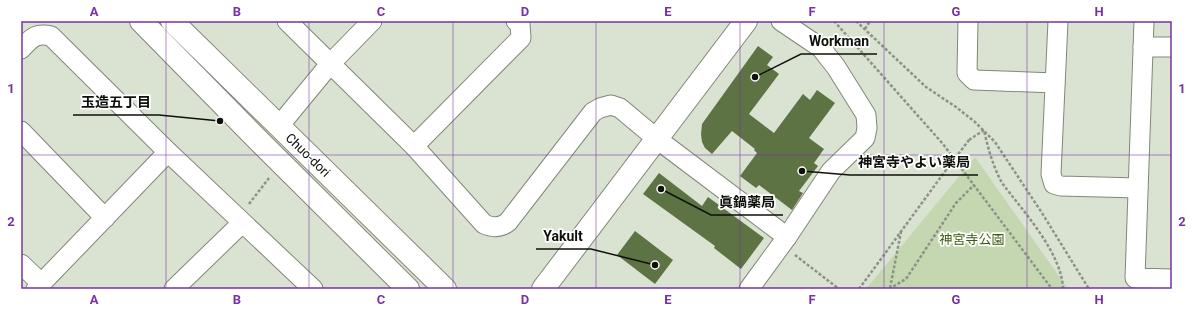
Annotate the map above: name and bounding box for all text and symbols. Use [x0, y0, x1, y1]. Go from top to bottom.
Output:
text: A [90, 4, 99, 19]
text: B [233, 4, 241, 19]
text: C [377, 4, 386, 19]
text: D [521, 4, 529, 19]
text: E [664, 4, 672, 19]
text: F [808, 4, 816, 19]
text: G [952, 4, 961, 19]
text: H [1094, 4, 1104, 19]
callout: Workman [801, 28, 877, 54]
text: Workman [809, 33, 869, 49]
text: 1 [7, 81, 15, 96]
text: 1 [1178, 81, 1186, 96]
callout: 玉造五丁目 [73, 89, 159, 115]
text: 玉造五丁目 [81, 94, 151, 110]
street label: Chuo-dori [283, 130, 333, 180]
callout: 神宮寺やよい薬局 [850, 149, 978, 175]
text: 神宮寺やよい薬局 [858, 154, 970, 170]
callout: 眞鍋薬局 [711, 189, 783, 215]
text: 眞鍋薬局 [719, 194, 775, 210]
text: 2 [7, 214, 15, 229]
text: 2 [1178, 214, 1186, 229]
callout: Yakult [536, 223, 591, 249]
text: Yakult [543, 228, 583, 244]
park label: 神宮寺公園 [939, 232, 1005, 247]
text: A [90, 292, 99, 307]
text: B [233, 292, 241, 307]
text: C [377, 292, 386, 307]
text: D [521, 292, 529, 307]
text: E [664, 292, 672, 307]
text: F [808, 292, 816, 307]
text: G [952, 292, 961, 307]
text: H [1094, 292, 1104, 307]

